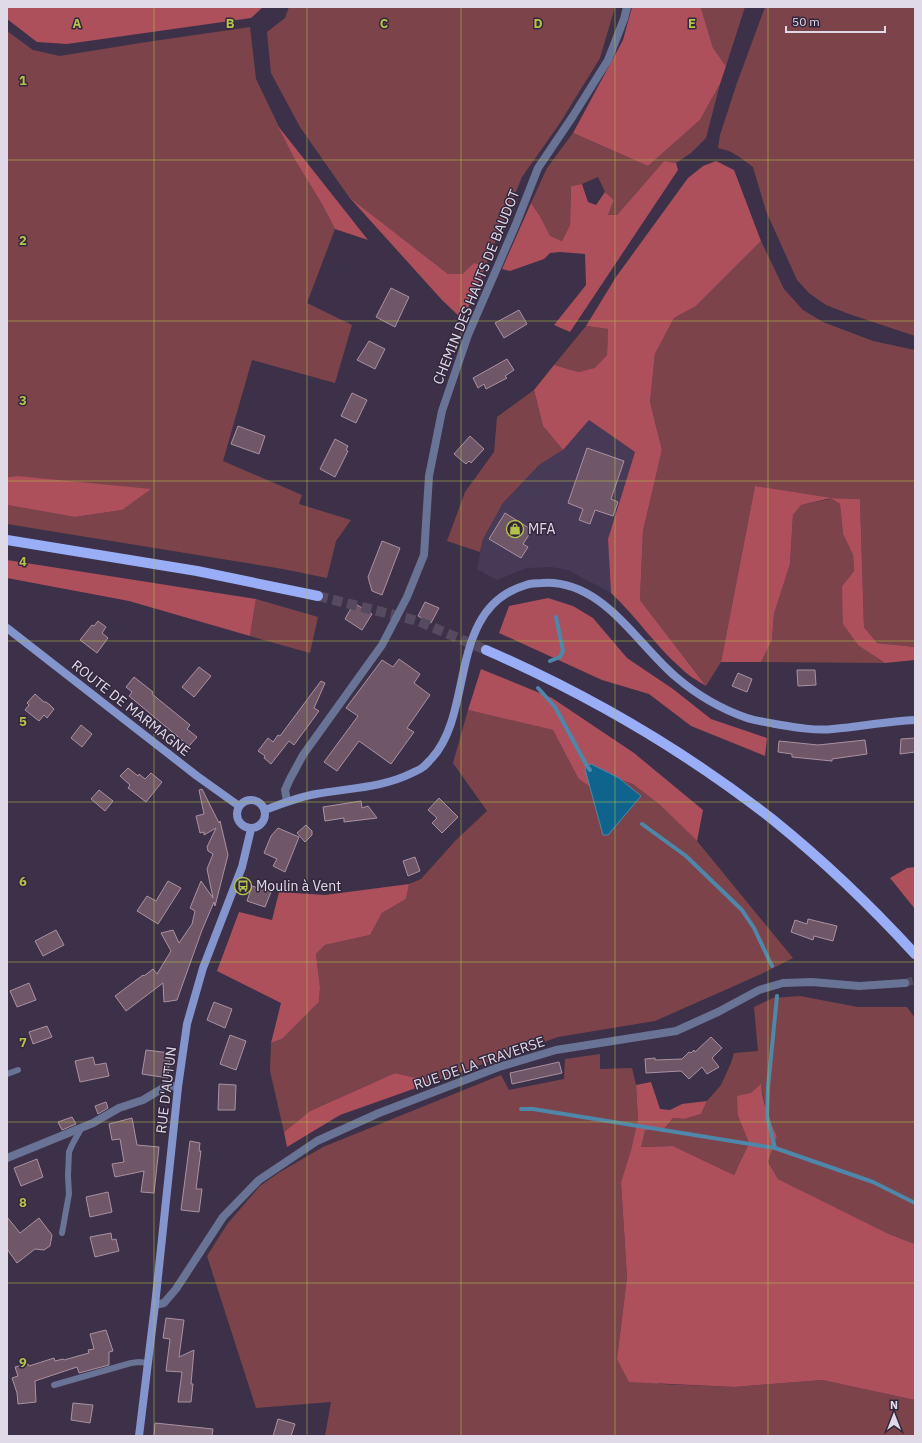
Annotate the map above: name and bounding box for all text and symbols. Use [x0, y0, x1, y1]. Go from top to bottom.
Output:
scale bar [786, 8, 885, 34]
text: 50 m [792, 14, 820, 29]
text: A [73, 15, 82, 32]
text: B [226, 15, 235, 32]
text: C [380, 15, 389, 32]
text: D [533, 15, 543, 32]
text: E [688, 15, 696, 32]
text: 1 [19, 72, 27, 89]
street label: CHEMIN DES HAUTS DE BAUDOT [429, 187, 523, 387]
text: 2 [19, 232, 27, 249]
text: 3 [19, 392, 27, 409]
shop icon: MFA [505, 519, 525, 539]
place label: MFA [528, 520, 556, 538]
text: 4 [19, 553, 27, 570]
street label: ROUTE DE MARMAGNE [68, 656, 194, 760]
text: 5 [19, 713, 27, 730]
text: 6 [19, 873, 27, 890]
bus stop icon: Moulin à Vent [233, 876, 253, 896]
place label: Moulin à Vent [256, 877, 341, 895]
street label: RUE DE LA TRAVERSE [411, 1032, 547, 1094]
text: 7 [19, 1034, 27, 1051]
street label: RUE D'AUTUN [152, 1046, 180, 1134]
text: 8 [19, 1194, 27, 1211]
text: 9 [19, 1354, 27, 1371]
north arrow [874, 1395, 914, 1435]
text: N [890, 1398, 898, 1412]

